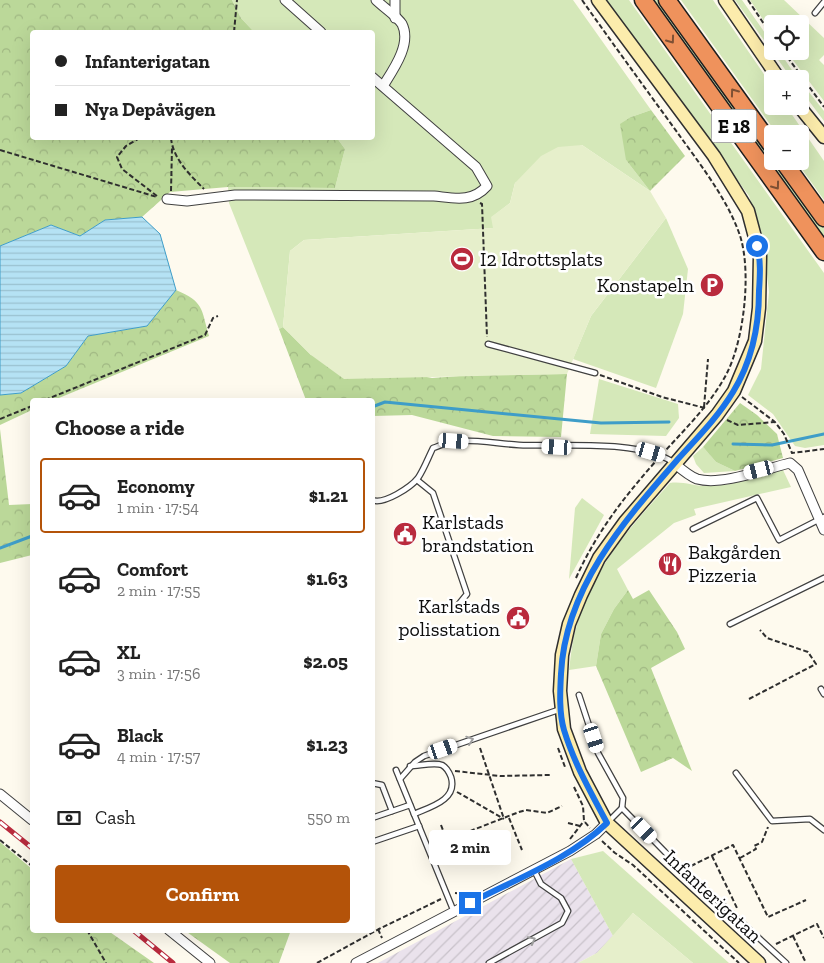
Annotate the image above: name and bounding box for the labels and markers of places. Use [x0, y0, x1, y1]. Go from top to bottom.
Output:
sports icon: I2 Idrottsplats [449, 246, 475, 272]
place label: I2 Idrottsplats [480, 247, 603, 271]
parking icon: Konstapeln [699, 272, 725, 298]
place label: Konstapeln [597, 273, 695, 297]
place label: Karlstads brandstation [421, 510, 534, 557]
public building icon: Karlstads brandstation [392, 521, 418, 547]
place label: Bakgården Pizzeria [688, 540, 781, 587]
restaurant icon: Bakgården Pizzeria [657, 551, 683, 577]
place label: Karlstads polisstation [398, 594, 501, 641]
public building icon: Karlstads polisstation [505, 605, 531, 631]

